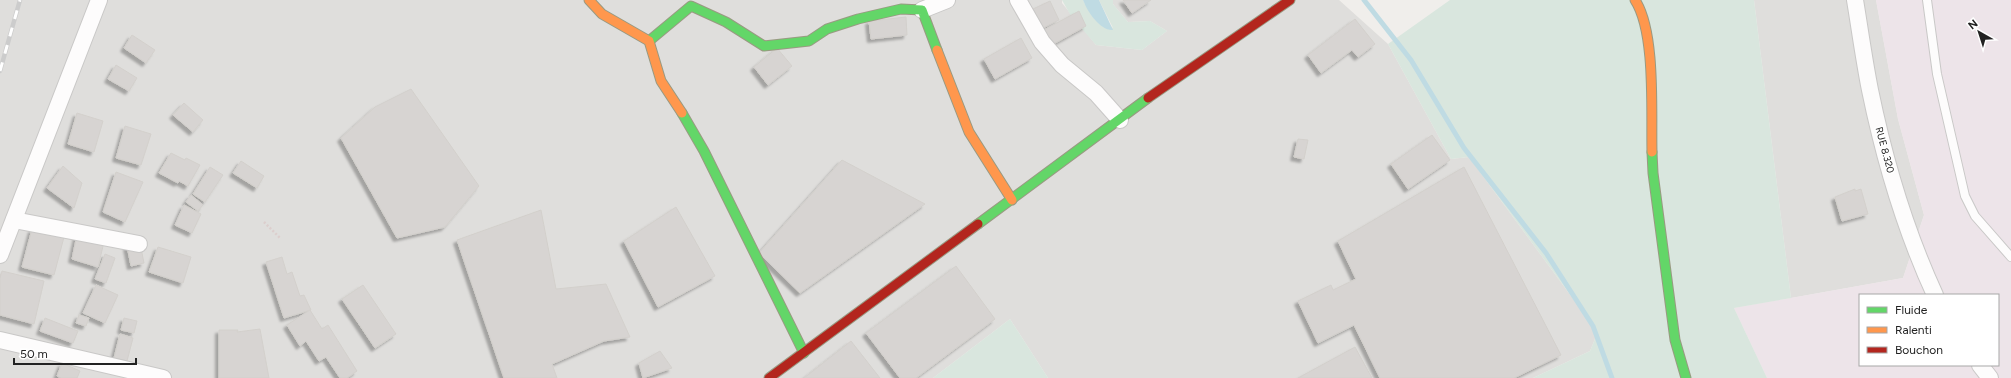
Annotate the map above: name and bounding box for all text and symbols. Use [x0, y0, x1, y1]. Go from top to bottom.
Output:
north arrow [1959, 12, 1999, 52]
text: N [1966, 17, 1980, 32]
street label: RUE 8.320 [1873, 125, 1897, 175]
legend [1859, 294, 1999, 366]
text: Fluide [1895, 303, 1928, 317]
text: Ralenti [1895, 323, 1932, 337]
scale bar [14, 340, 136, 366]
text: Bouchon [1895, 343, 1943, 357]
text: 50 m [20, 347, 48, 361]

